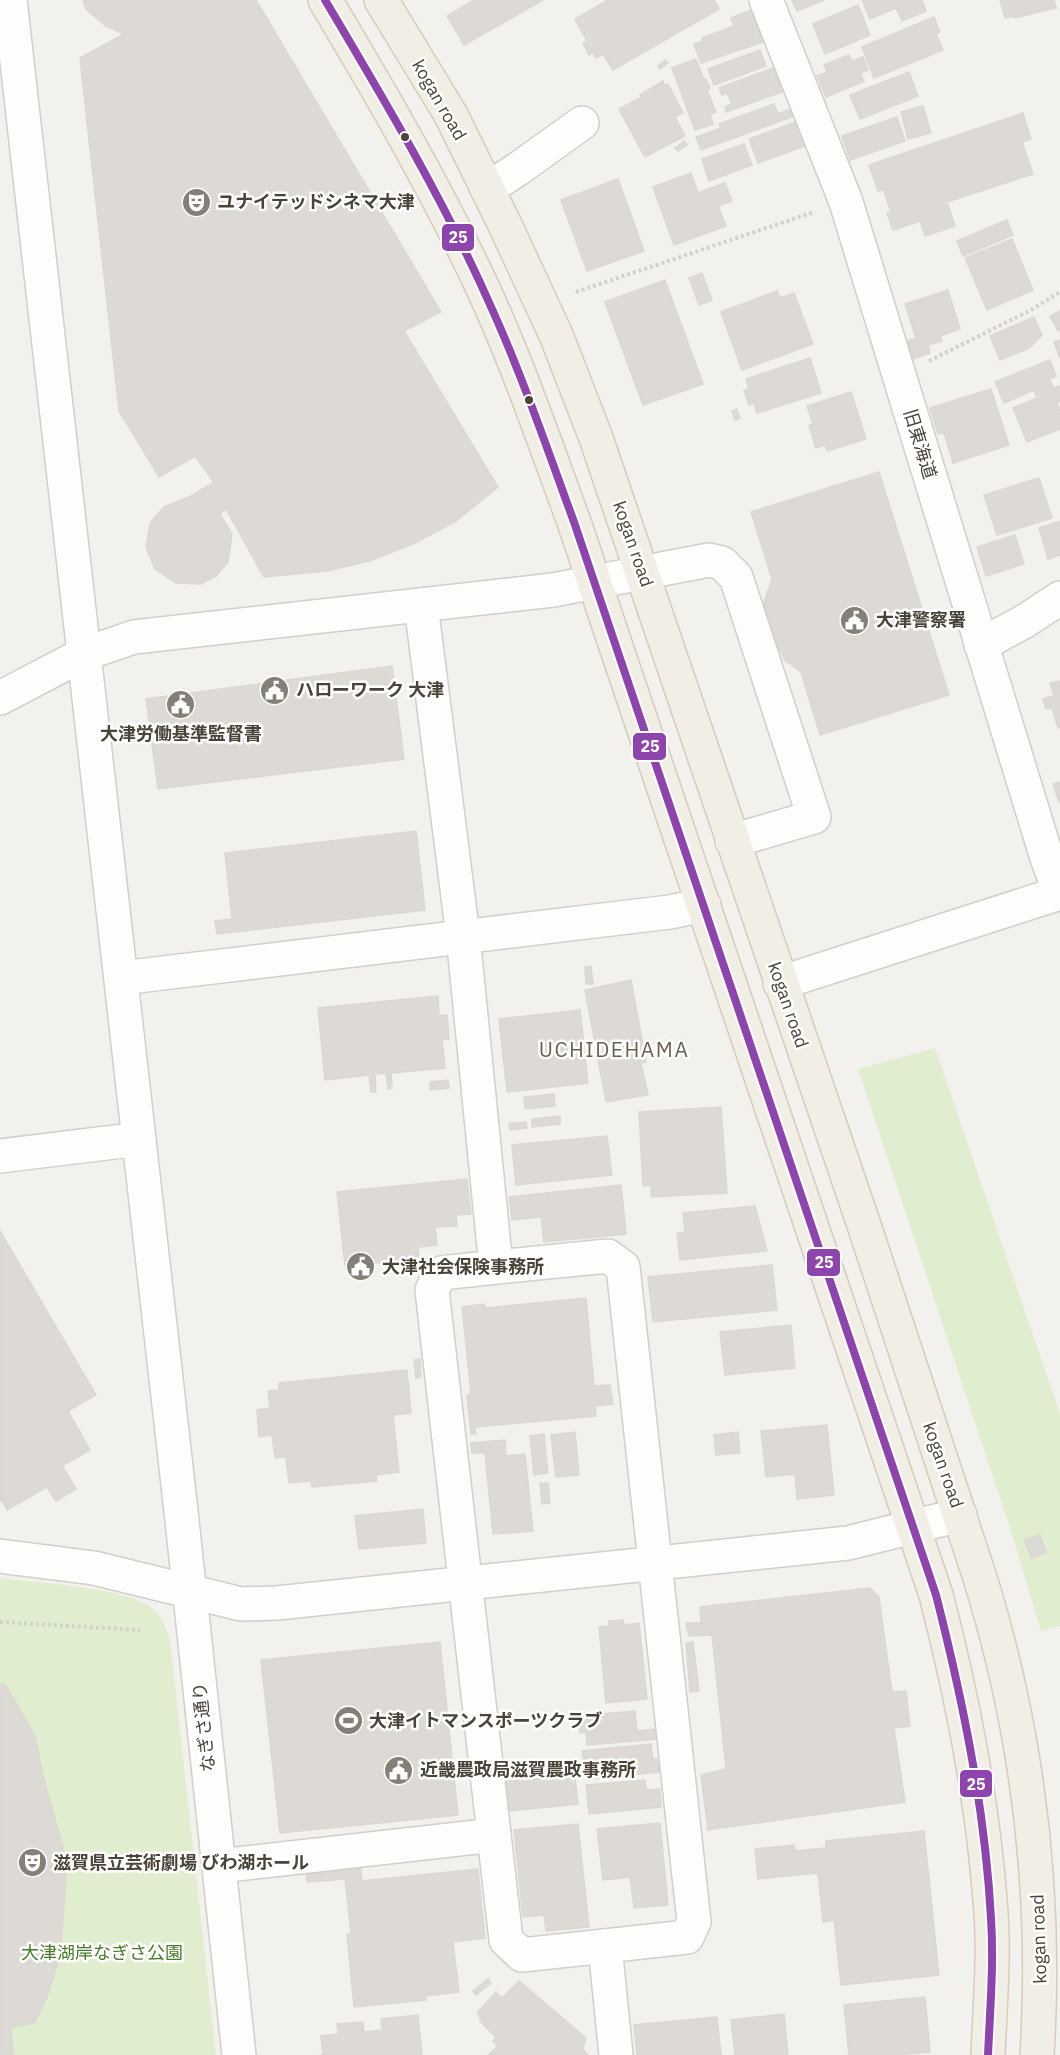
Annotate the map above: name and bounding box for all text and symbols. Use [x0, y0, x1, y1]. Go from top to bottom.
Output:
street label: kogan road [407, 55, 472, 144]
unlabelled marker [399, 131, 411, 143]
theatre icon: ユナイテッドシネマ大津 [180, 186, 212, 218]
place label: ユナイテッドシネマ大津 [217, 190, 415, 213]
line badge: 25 [441, 223, 475, 252]
text: 25 [448, 227, 468, 247]
unlabelled marker [523, 394, 535, 406]
street label: 旧東海道 [899, 406, 942, 482]
street label: kogan road [608, 498, 659, 590]
public building icon: 大津警察署 [839, 604, 871, 636]
place label: 大津警察署 [876, 608, 966, 631]
public building icon: ハローワーク 大津 [259, 674, 291, 706]
place label: ハローワーク 大津 [296, 678, 444, 701]
public building icon: 大津労働基準監督書 [165, 689, 197, 721]
place label: 大津労働基準監督書 [100, 722, 262, 745]
line badge: 25 [632, 732, 667, 761]
text: 25 [640, 736, 660, 756]
street label: kogan road [763, 959, 814, 1051]
district label: UCHIDEHAMA [539, 1035, 689, 1063]
line badge: 25 [806, 1248, 841, 1277]
public building icon: 大津社会保険事務所 [345, 1251, 377, 1283]
text: 25 [814, 1252, 834, 1272]
place label: 大津社会保険事務所 [382, 1255, 544, 1278]
street label: kogan road [918, 1419, 969, 1511]
street label: なぎさ通り [187, 1681, 220, 1773]
sports icon: 大津イトマンスポーツクラブ [332, 1705, 364, 1737]
place label: 大津イトマンスポーツクラブ [369, 1709, 602, 1732]
public building icon: 近畿農政局滋賀農政事務所 [383, 1754, 415, 1786]
place label: 近畿農政局滋賀農政事務所 [420, 1758, 636, 1781]
line badge: 25 [959, 1769, 993, 1798]
text: 25 [966, 1774, 986, 1794]
theatre icon: 滋賀県立芸術劇場 びわ湖ホール [16, 1847, 48, 1879]
place label: 滋賀県立芸術劇場 びわ湖ホール [53, 1851, 309, 1874]
street label: kogan road [1025, 1894, 1052, 1984]
park label: 大津湖岸なぎさ公園 [21, 1941, 183, 1964]

